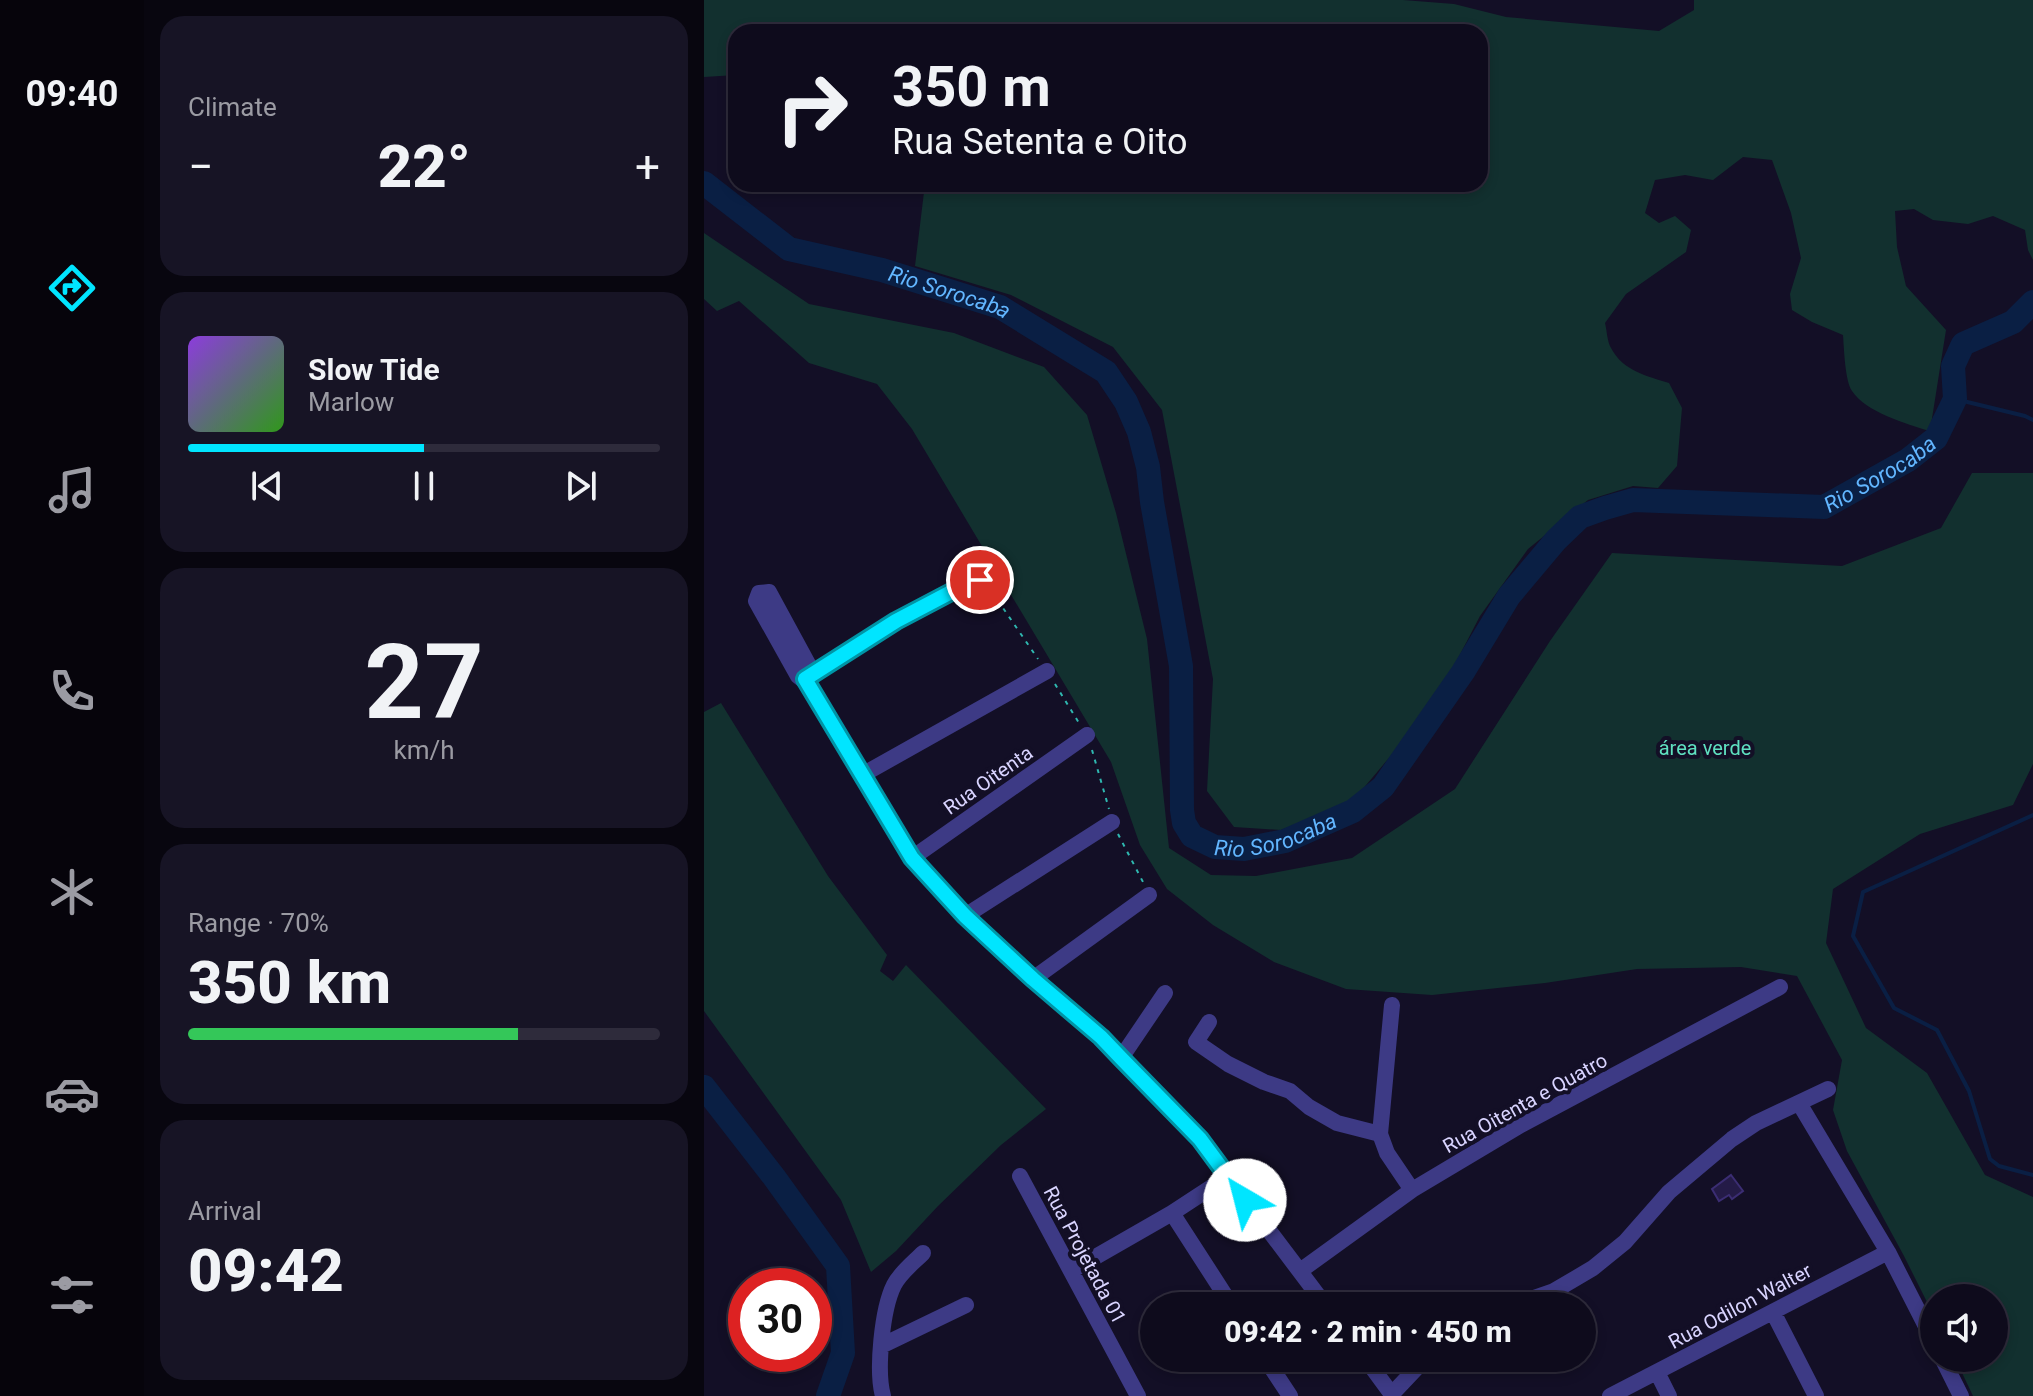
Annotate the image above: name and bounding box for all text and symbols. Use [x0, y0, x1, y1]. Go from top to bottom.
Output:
text: 350 m [892, 54, 1051, 120]
icon: right [760, 56, 864, 160]
text: 09:40 [26, 73, 118, 115]
text: Climate [188, 92, 277, 122]
text: Rua Setenta e Oito [892, 121, 1188, 163]
text: 22° [378, 131, 471, 202]
text: − [188, 141, 213, 193]
text: + [635, 141, 660, 193]
icon: directions [44, 260, 100, 316]
water label: Rio Sorocaba [886, 261, 1015, 324]
text: Slow Tide [308, 352, 440, 387]
text: Marlow [308, 387, 394, 417]
water label: Rio Sorocaba [1820, 431, 1941, 518]
icon: music [44, 462, 100, 518]
icon: previous [245, 464, 289, 508]
icon: pause [402, 464, 446, 508]
icon: next [559, 464, 603, 508]
pin [946, 546, 1014, 614]
icon: arrive [958, 558, 1002, 602]
text: 27 [364, 622, 484, 743]
icon: phone [44, 663, 100, 719]
text: km/h [393, 735, 455, 765]
park label: área verde [1659, 736, 1751, 760]
street label: Rua Oitenta [939, 741, 1037, 819]
water label: Rio Sorocaba [1213, 808, 1340, 862]
icon: climate [44, 864, 100, 920]
text: Range · 70% [188, 908, 329, 938]
text: 350 km [188, 947, 391, 1018]
street label: Rua Oitenta e Quatro [1439, 1048, 1611, 1158]
icon: car [44, 1066, 100, 1122]
position arrow [1203, 1158, 1287, 1242]
street label: Rua Projetada 01 [1039, 1182, 1131, 1328]
text: Arrival [188, 1196, 262, 1226]
text: 09:42 [188, 1235, 344, 1306]
street label: Rua Odilon Walter [1664, 1258, 1816, 1354]
icon: filters [44, 1267, 100, 1323]
speed limit sign: 30 [728, 1268, 832, 1372]
map controls [1920, 1284, 2008, 1372]
button: sound [1920, 1284, 2008, 1372]
text: 09:42 · 2 min · 450 m [1224, 1314, 1512, 1349]

